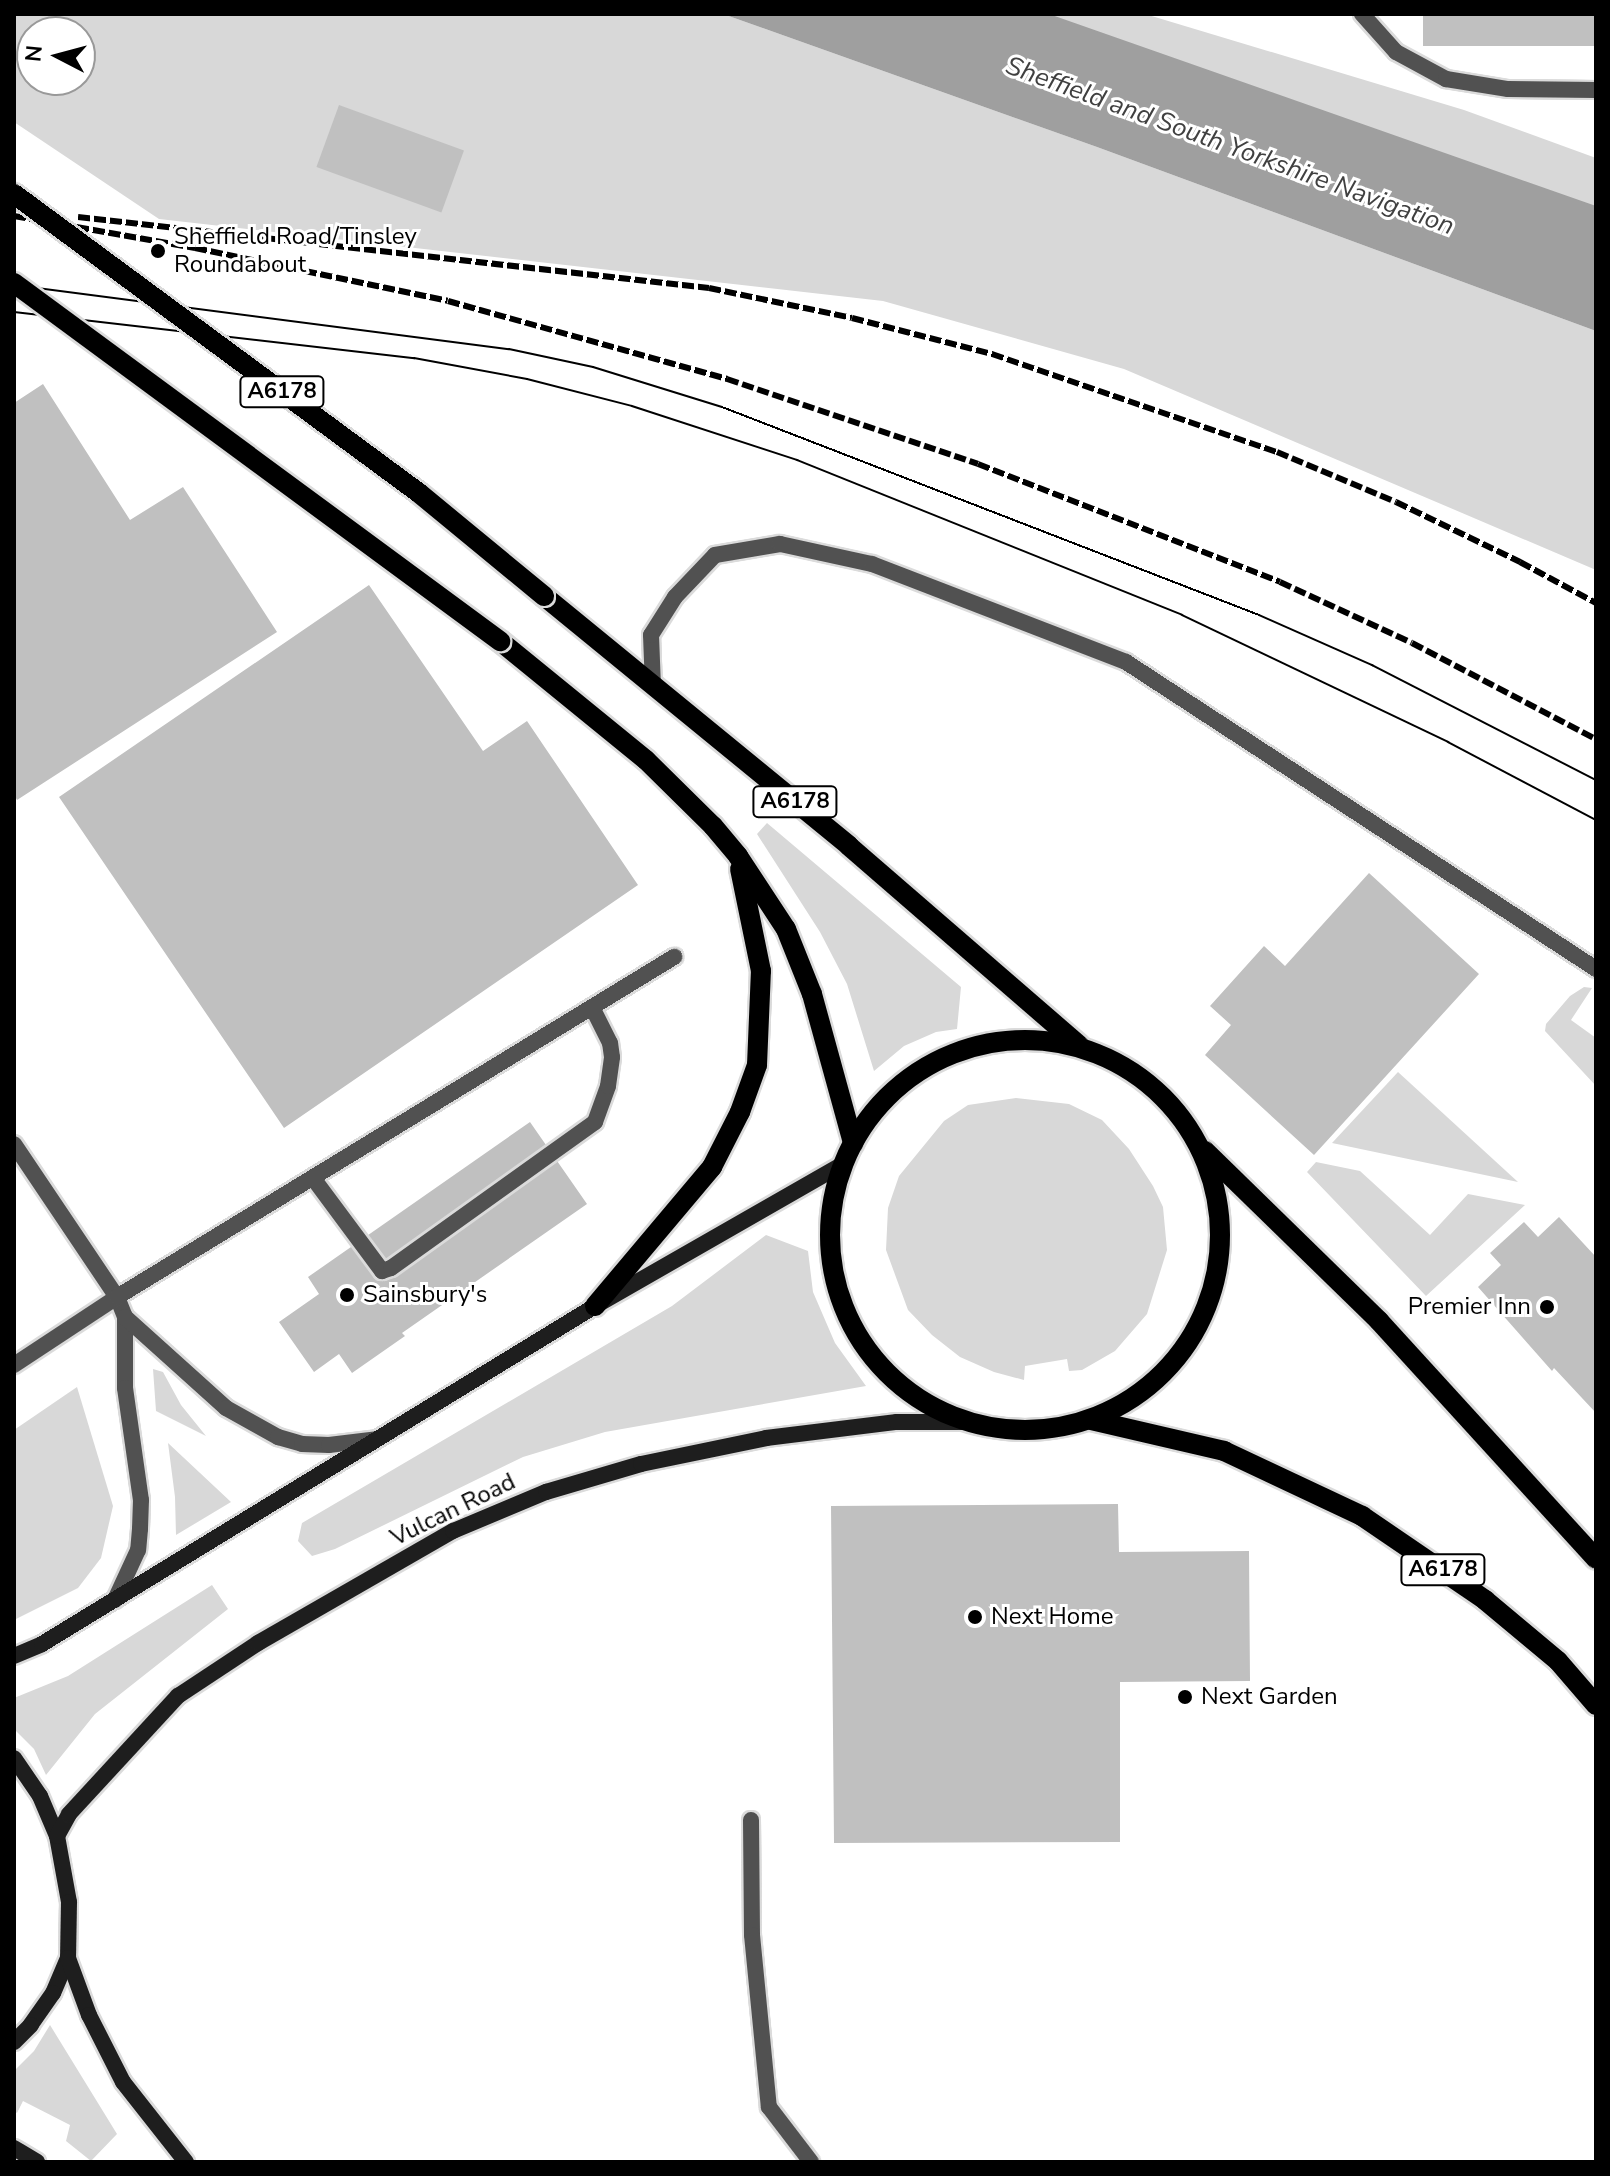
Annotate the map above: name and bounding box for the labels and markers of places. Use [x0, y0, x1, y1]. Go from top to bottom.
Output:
place label: Sheffield Road/Tinsley Roundabout [174, 223, 417, 279]
marker: Sheffield Road/Tinsley Roundabout [149, 242, 167, 260]
place label: Sainsbury's [363, 1281, 487, 1309]
marker: Sainsbury's [338, 1286, 356, 1304]
place label: Premier Inn [1408, 1293, 1531, 1321]
marker: Premier Inn [1538, 1298, 1556, 1316]
place label: Next Home [991, 1603, 1114, 1631]
marker: Next Home [966, 1608, 984, 1626]
place label: Next Garden [1201, 1683, 1338, 1711]
marker: Next Garden [1176, 1688, 1194, 1706]

